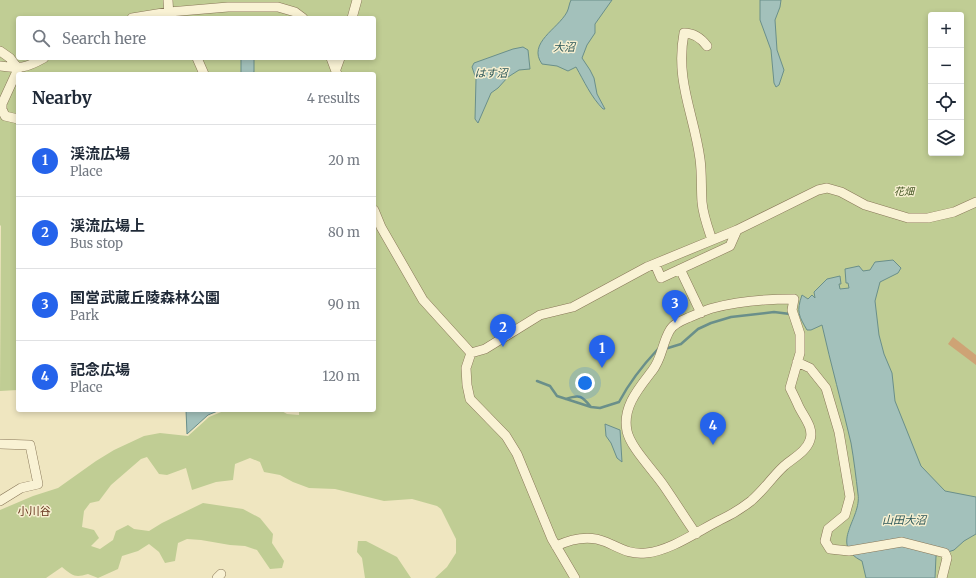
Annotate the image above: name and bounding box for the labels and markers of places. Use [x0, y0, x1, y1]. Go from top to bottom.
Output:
pin: 3 [662, 290, 688, 323]
pin: 2 [490, 314, 516, 347]
pin: 1 [589, 335, 615, 368]
pin: 4 [700, 412, 726, 445]

